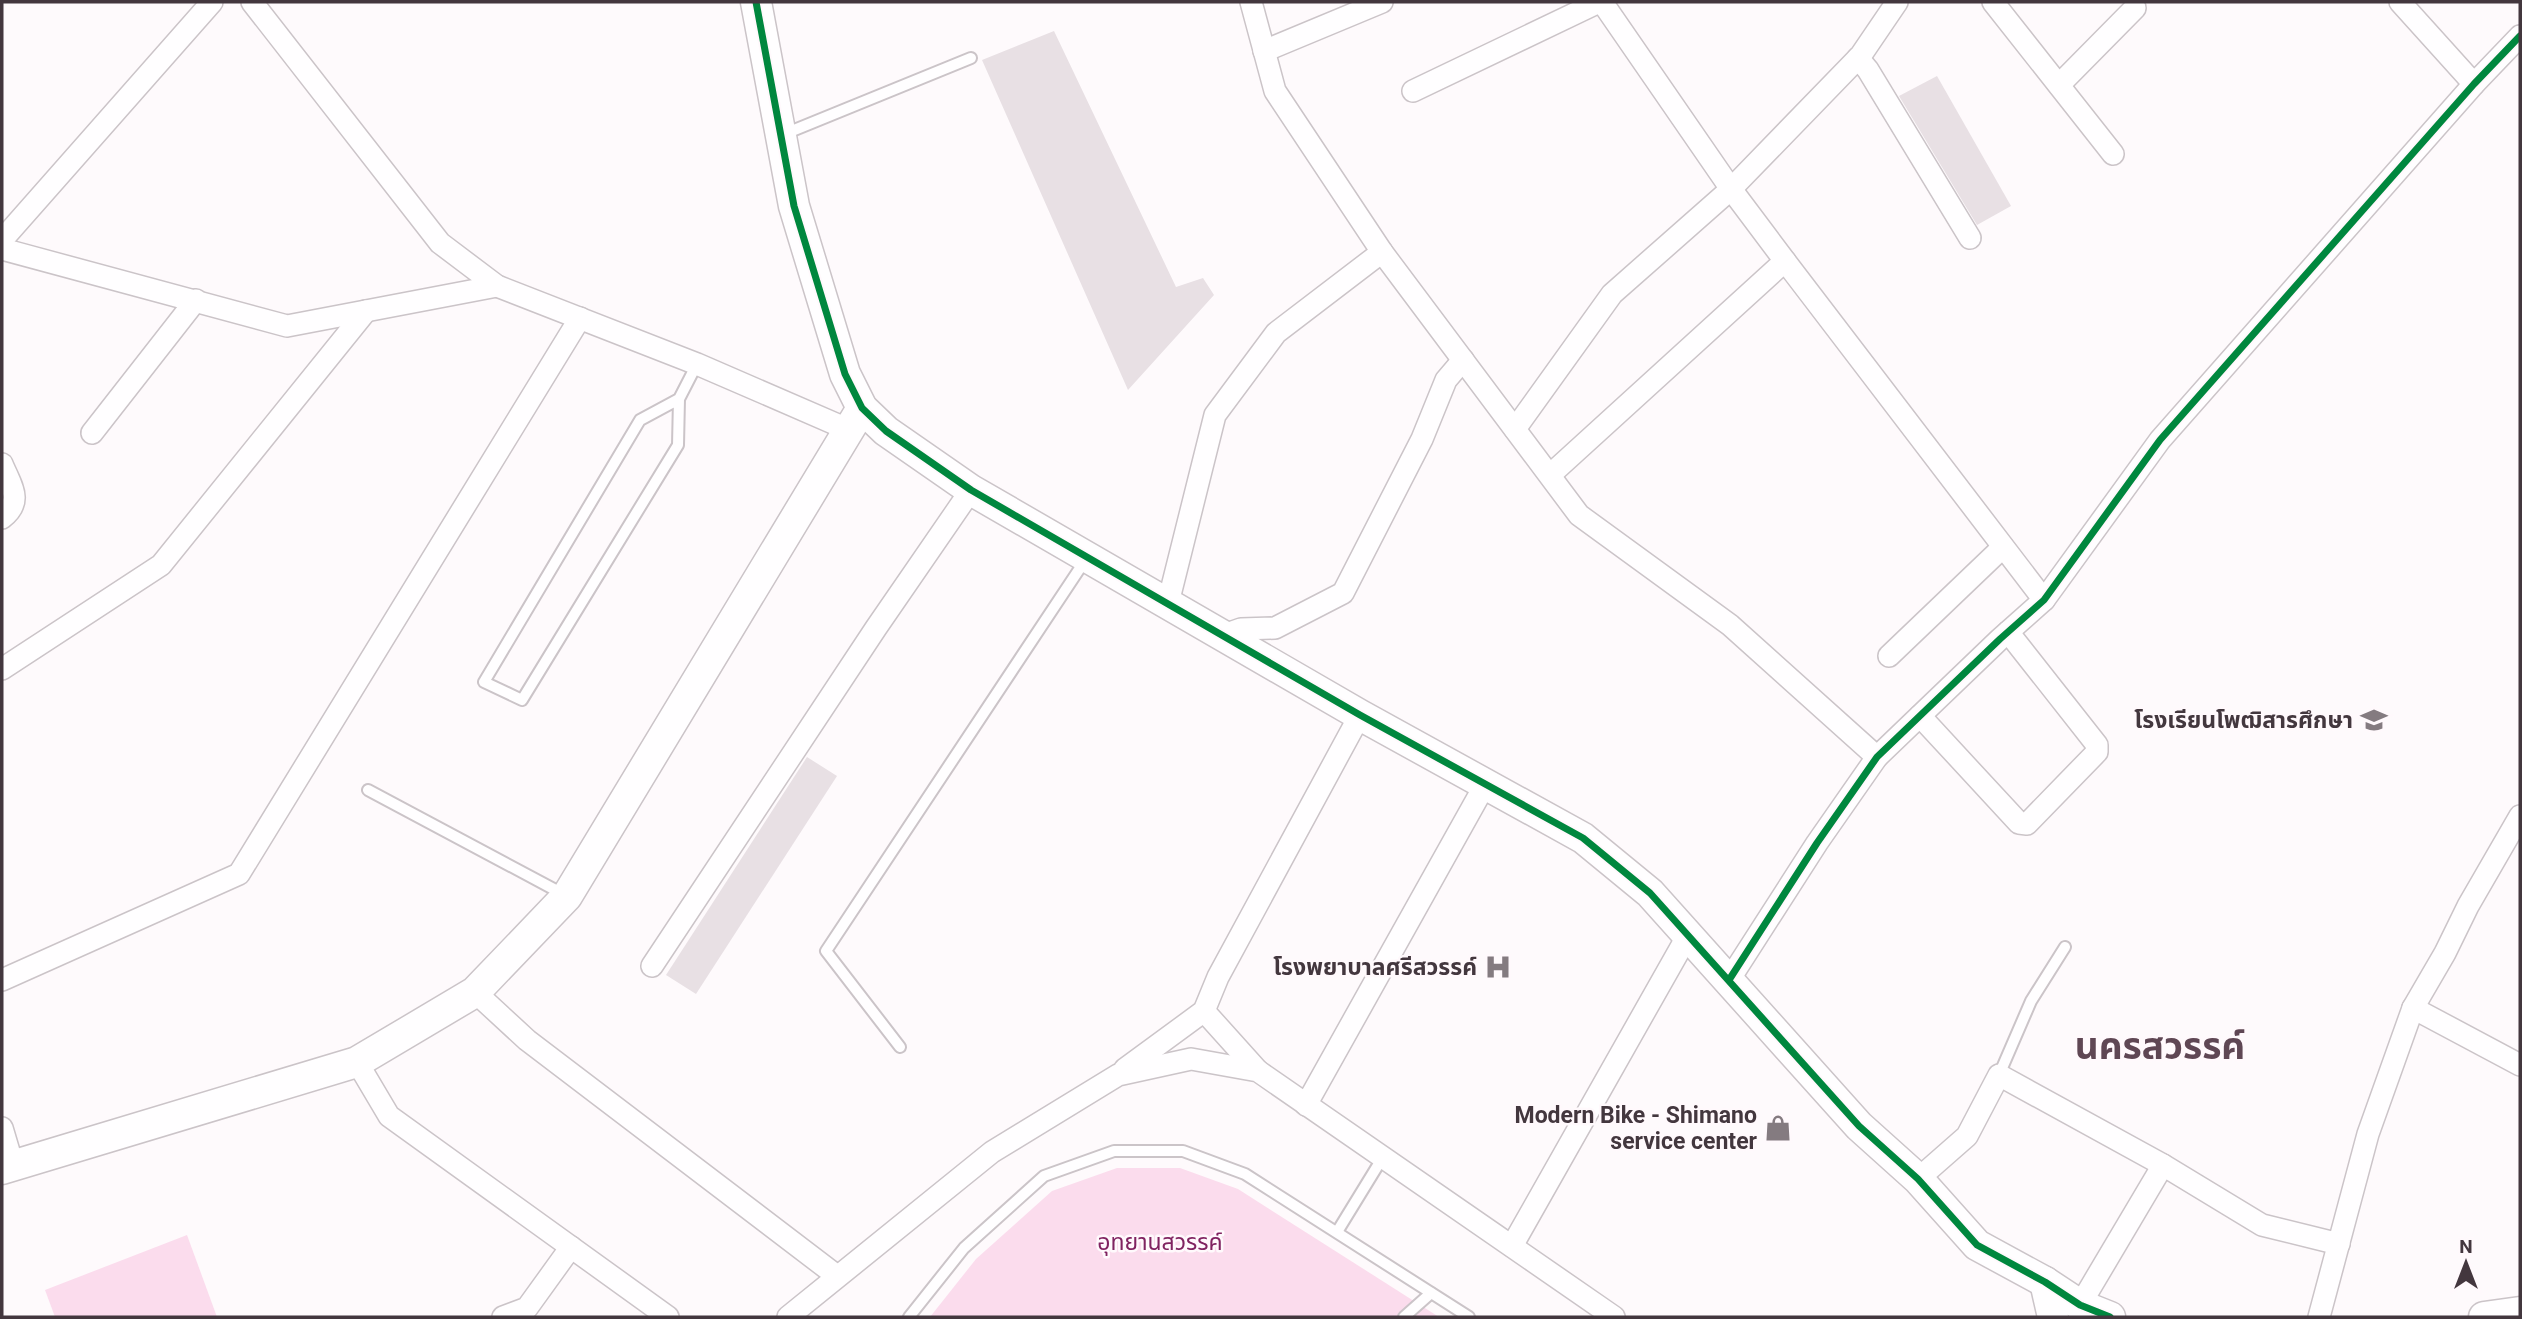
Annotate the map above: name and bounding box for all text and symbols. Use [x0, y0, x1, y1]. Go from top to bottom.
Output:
school or university icon: โรงเรียนโพฒิสารศึกษา [2359, 705, 2389, 735]
place label: โรงเรียนโพฒิสารศึกษา [2134, 707, 2353, 734]
hospital icon: โรงพยาบาลศรีสวรรค์ [1483, 952, 1513, 982]
place label: โรงพยาบาลศรีสวรรค์ [1273, 954, 1477, 981]
district label: นครสวรรค์ [2075, 1025, 2245, 1068]
place label: Modern Bike - Shimano service center [1515, 1102, 1758, 1155]
shop icon: Modern Bike - Shimano service center [1763, 1113, 1793, 1143]
north arrow [2431, 1228, 2501, 1298]
park label: อุทยานสวรรค์ [1097, 1229, 1223, 1256]
text: N [2459, 1235, 2473, 1258]

